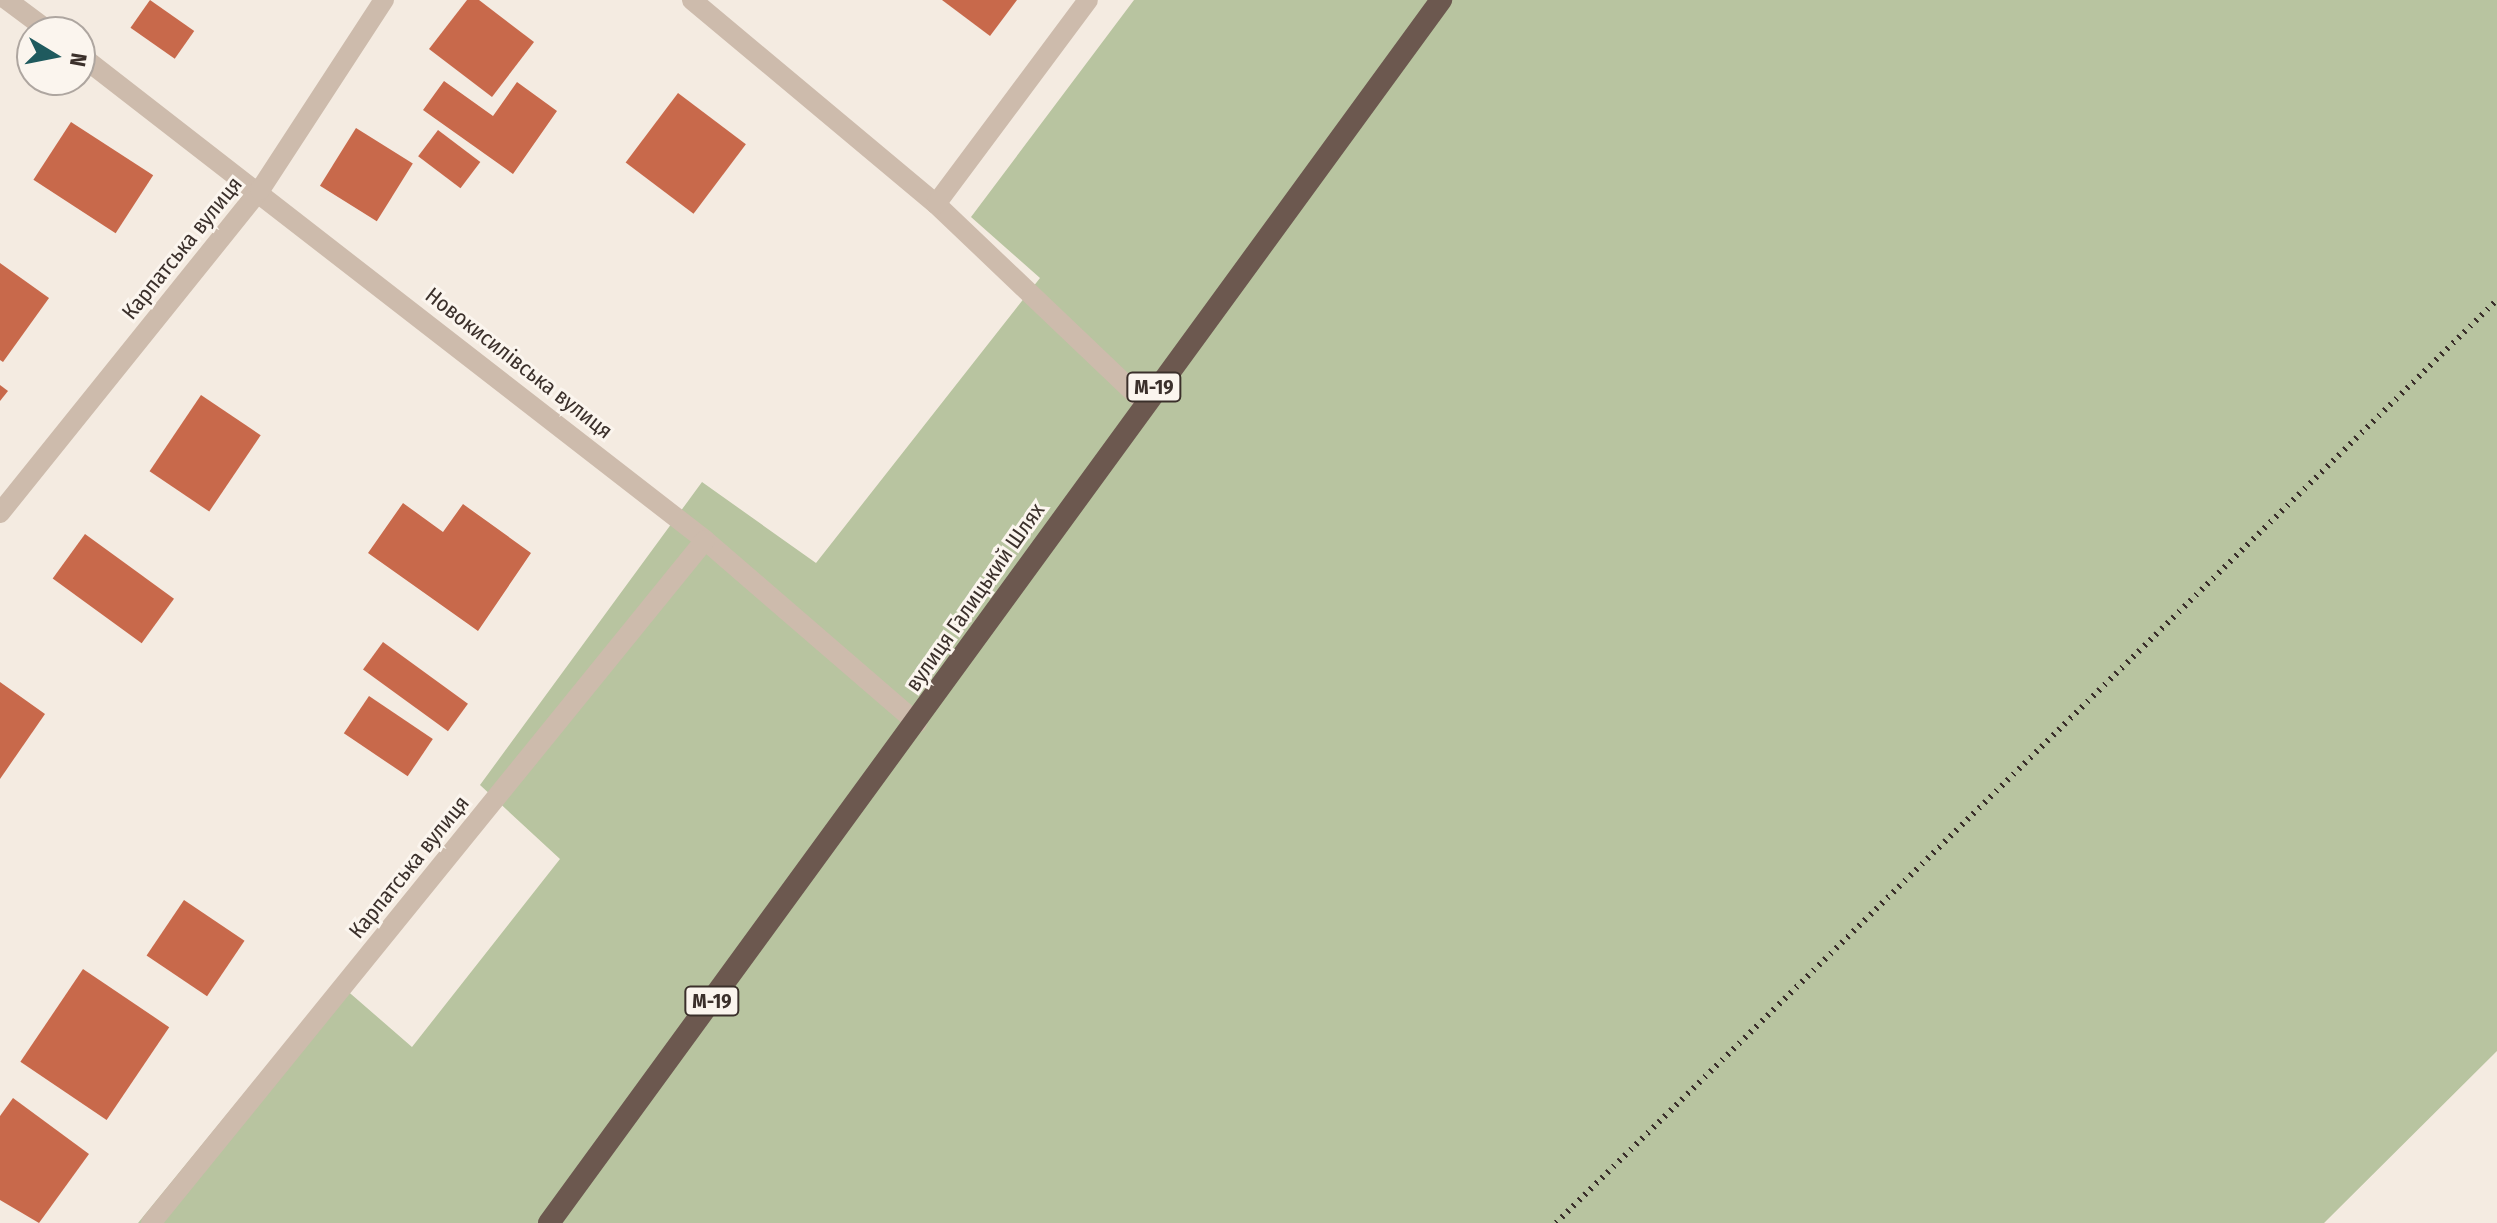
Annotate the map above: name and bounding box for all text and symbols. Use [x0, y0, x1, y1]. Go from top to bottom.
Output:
north arrow [16, 16, 96, 96]
text: N [64, 51, 93, 69]
street label: Карпатська вулиця [116, 171, 248, 325]
street label: Новокисилівська вулиця [420, 282, 618, 444]
road number: М-19 [1126, 371, 1182, 403]
street label: вулиця Галицький Шлях [900, 498, 1050, 696]
street label: Карпатська вулиця [343, 790, 475, 944]
road number: М-19 [684, 985, 740, 1017]

